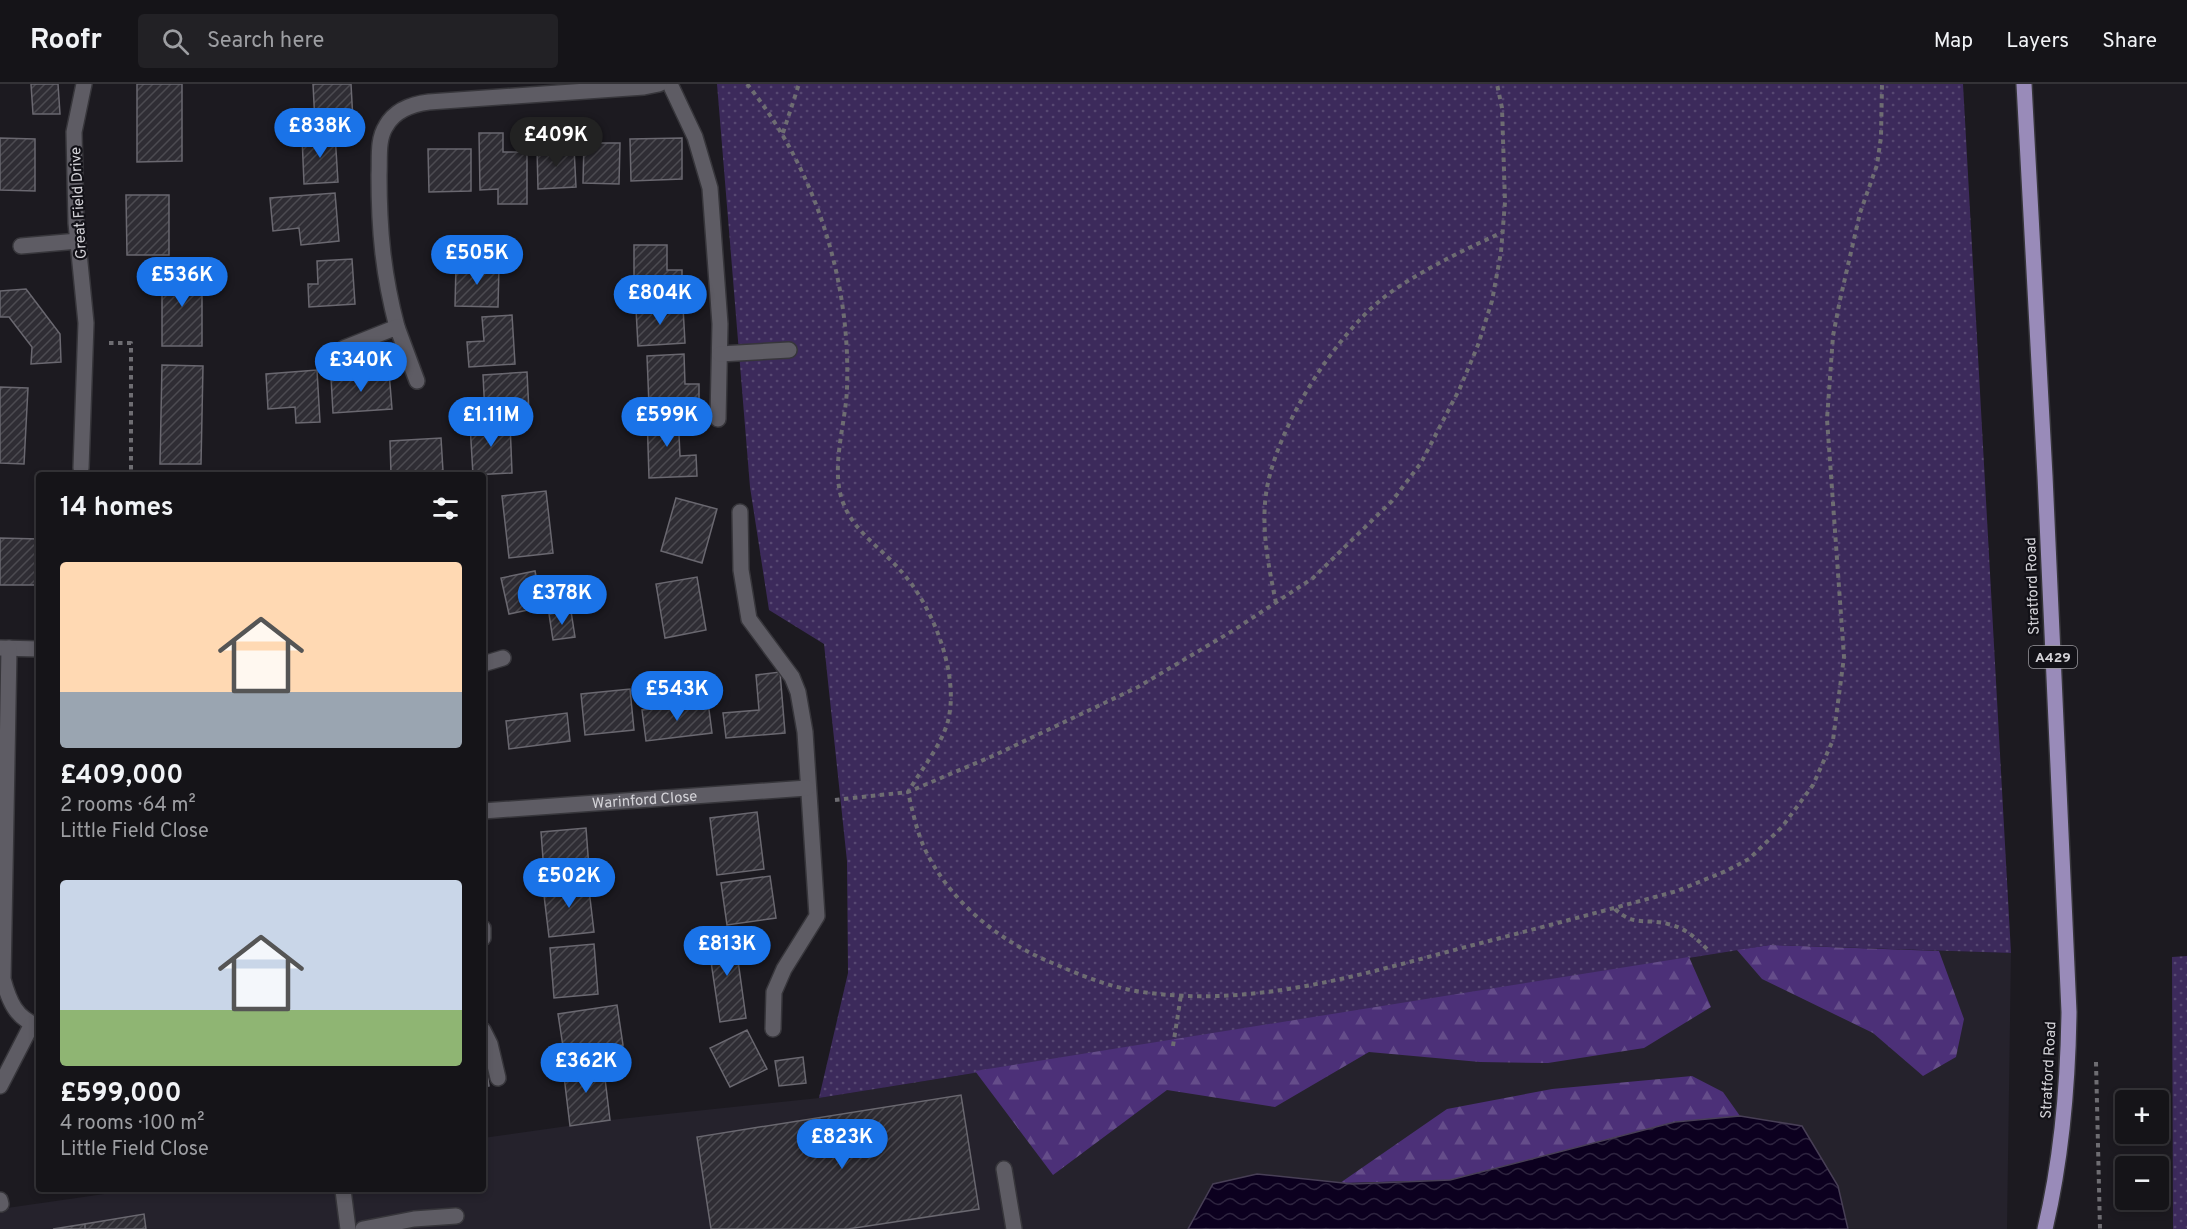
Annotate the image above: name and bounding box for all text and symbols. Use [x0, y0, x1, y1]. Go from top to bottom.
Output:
search box [138, 14, 558, 68]
text: Roofr [30, 23, 102, 59]
icon: search [159, 25, 192, 58]
text: Search here [207, 28, 324, 55]
text: Map [1934, 28, 1973, 55]
text: Layers [2006, 28, 2069, 55]
text: Share [2102, 28, 2157, 55]
pin: £838K [278, 108, 362, 159]
text: £838K [288, 114, 352, 140]
pin: £409K [514, 117, 598, 168]
text: £409K [524, 123, 588, 149]
street label: Great Field Drive [67, 146, 92, 260]
pin: £505K [435, 235, 519, 286]
text: £505K [445, 241, 509, 267]
pin: £536K [140, 257, 224, 308]
text: £536K [151, 263, 213, 289]
pin: £804K [618, 275, 702, 326]
text: £804K [628, 281, 692, 307]
pin: £340K [319, 342, 403, 393]
text: £340K [329, 348, 393, 374]
pin: £1.11M [442, 397, 540, 448]
pin: £599K [625, 397, 709, 448]
text: £1.11M [462, 403, 520, 429]
text: £599K [635, 403, 699, 429]
text: 14 homes [60, 492, 174, 525]
icon: filters [429, 492, 462, 525]
street label: Stratford Road [2022, 537, 2045, 635]
pin: £378K [520, 575, 604, 626]
text: £378K [532, 581, 592, 607]
icon: home [207, 601, 315, 709]
road number: A429 [2029, 646, 2077, 668]
pin: £543K [635, 671, 719, 722]
text: £543K [645, 677, 709, 703]
text: £409,000 [60, 760, 183, 793]
street label: Warinford Close [591, 788, 698, 814]
text: 2 rooms · 64 m² [60, 793, 196, 819]
text: Little Field Close [60, 819, 209, 845]
pin: £502K [527, 858, 611, 909]
text: £502K [537, 864, 601, 890]
icon: home [207, 919, 315, 1027]
pin: £813K [685, 926, 769, 977]
text: £813K [698, 932, 756, 958]
street label: Stratford Road [2037, 1021, 2062, 1119]
pin: £362K [544, 1043, 628, 1094]
text: £362K [555, 1049, 617, 1075]
text: £599,000 [60, 1078, 182, 1111]
map controls [2115, 1090, 2169, 1210]
button: + [2115, 1090, 2169, 1144]
text: 4 rooms · 100 m² [60, 1111, 205, 1137]
pin: £823K [800, 1119, 884, 1170]
text: £823K [811, 1125, 873, 1151]
text: Little Field Close [60, 1137, 209, 1163]
button: − [2115, 1156, 2169, 1210]

